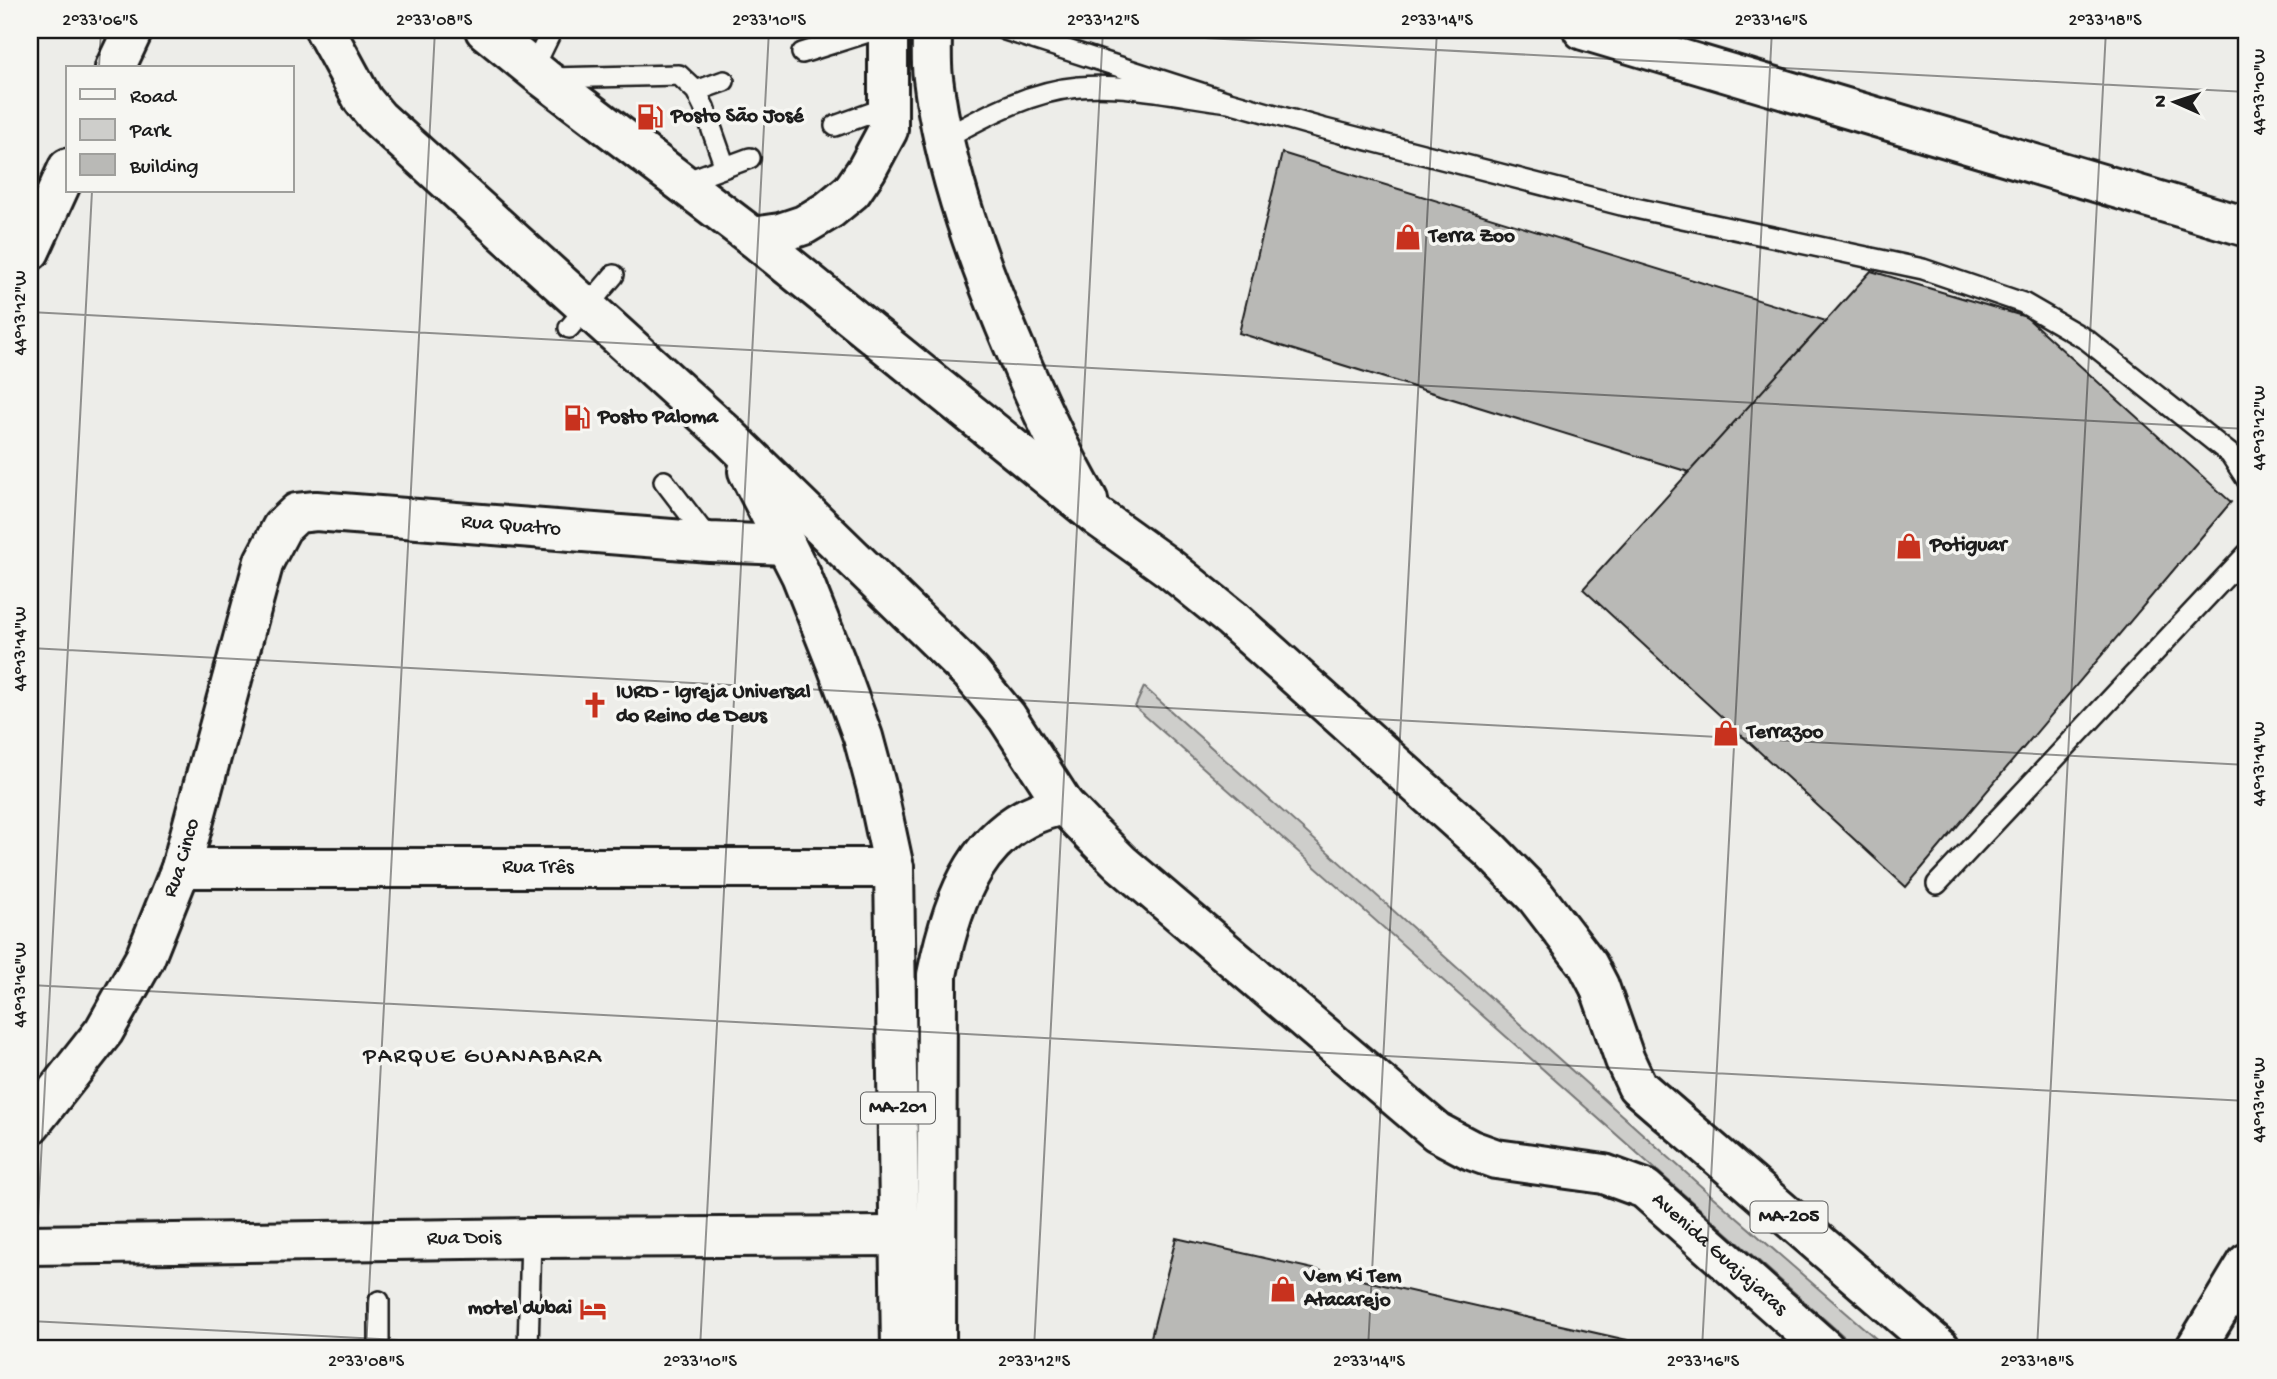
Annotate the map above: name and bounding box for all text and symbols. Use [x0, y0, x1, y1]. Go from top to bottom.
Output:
text: 2°33'06"S [62, 11, 138, 32]
text: 2°33'08"S [396, 11, 473, 32]
text: 2°33'10"S [732, 11, 806, 32]
text: 2°33'12"S [1067, 11, 1140, 32]
text: 2°33'14"S [1401, 11, 1474, 32]
text: 2°33'16"S [1735, 11, 1808, 32]
text: 2°33'18"S [2068, 11, 2142, 32]
text: 44°13'10"W [2250, 49, 2271, 135]
legend [66, 66, 294, 192]
north arrow [2140, 66, 2210, 136]
text: Road [130, 86, 178, 111]
text: N [2150, 94, 2173, 108]
fuel station icon: Posto São José [635, 102, 665, 132]
place label: Posto São José [670, 105, 805, 130]
text: Park [129, 120, 173, 145]
text: Building [129, 156, 199, 181]
shop icon: Terra Zoo [1393, 222, 1423, 252]
place label: Terra Zoo [1427, 225, 1515, 250]
text: 44°13'12"W [11, 270, 32, 356]
text: 44°13'12"W [2250, 385, 2271, 471]
fuel station icon: Posto Paloma [562, 403, 592, 433]
place label: Posto Paloma [597, 406, 719, 431]
street label: Rua Quatro [460, 510, 562, 543]
shop icon: Potiguar [1894, 531, 1924, 561]
place label: Potiguar [1929, 534, 2009, 559]
text: 44°13'14"W [11, 607, 32, 691]
place label: IURD - Igreja Universal do Reino de Deus [616, 681, 811, 730]
church icon: IURD - Igreja Universal do Reino de Deus [580, 690, 610, 720]
shop icon: Terrazoo [1711, 718, 1741, 748]
place label: Terrazoo [1745, 721, 1824, 746]
text: 44°13'14"W [2250, 722, 2271, 806]
street label: Rua Cinco [158, 816, 206, 901]
street label: Rua Três [502, 856, 575, 881]
text: 44°13'16"W [11, 942, 32, 1028]
district label: PARQUE GUANABARA [362, 1044, 603, 1071]
text: 44°13'16"W [2250, 1057, 2271, 1143]
road number: MA-201 [861, 1092, 935, 1124]
street label: Avenida Guajajaras [1646, 1188, 1793, 1322]
road number: MA-205 [1750, 1202, 1828, 1232]
street label: Rua Dois [427, 1226, 503, 1252]
place label: Vem Ki Tem Atacarejo [1303, 1265, 1401, 1314]
shop icon: Vem Ki Tem Atacarejo [1268, 1274, 1298, 1304]
hotel icon: motel dubai [578, 1294, 608, 1324]
place label: motel dubai [468, 1297, 572, 1322]
text: 2°33'08"S [328, 1352, 405, 1373]
text: 2°33'10"S [663, 1352, 737, 1373]
text: 2°33'12"S [998, 1352, 1071, 1373]
text: 2°33'14"S [1333, 1352, 1406, 1373]
text: 2°33'16"S [1667, 1352, 1740, 1373]
text: 2°33'18"S [2000, 1352, 2074, 1373]

